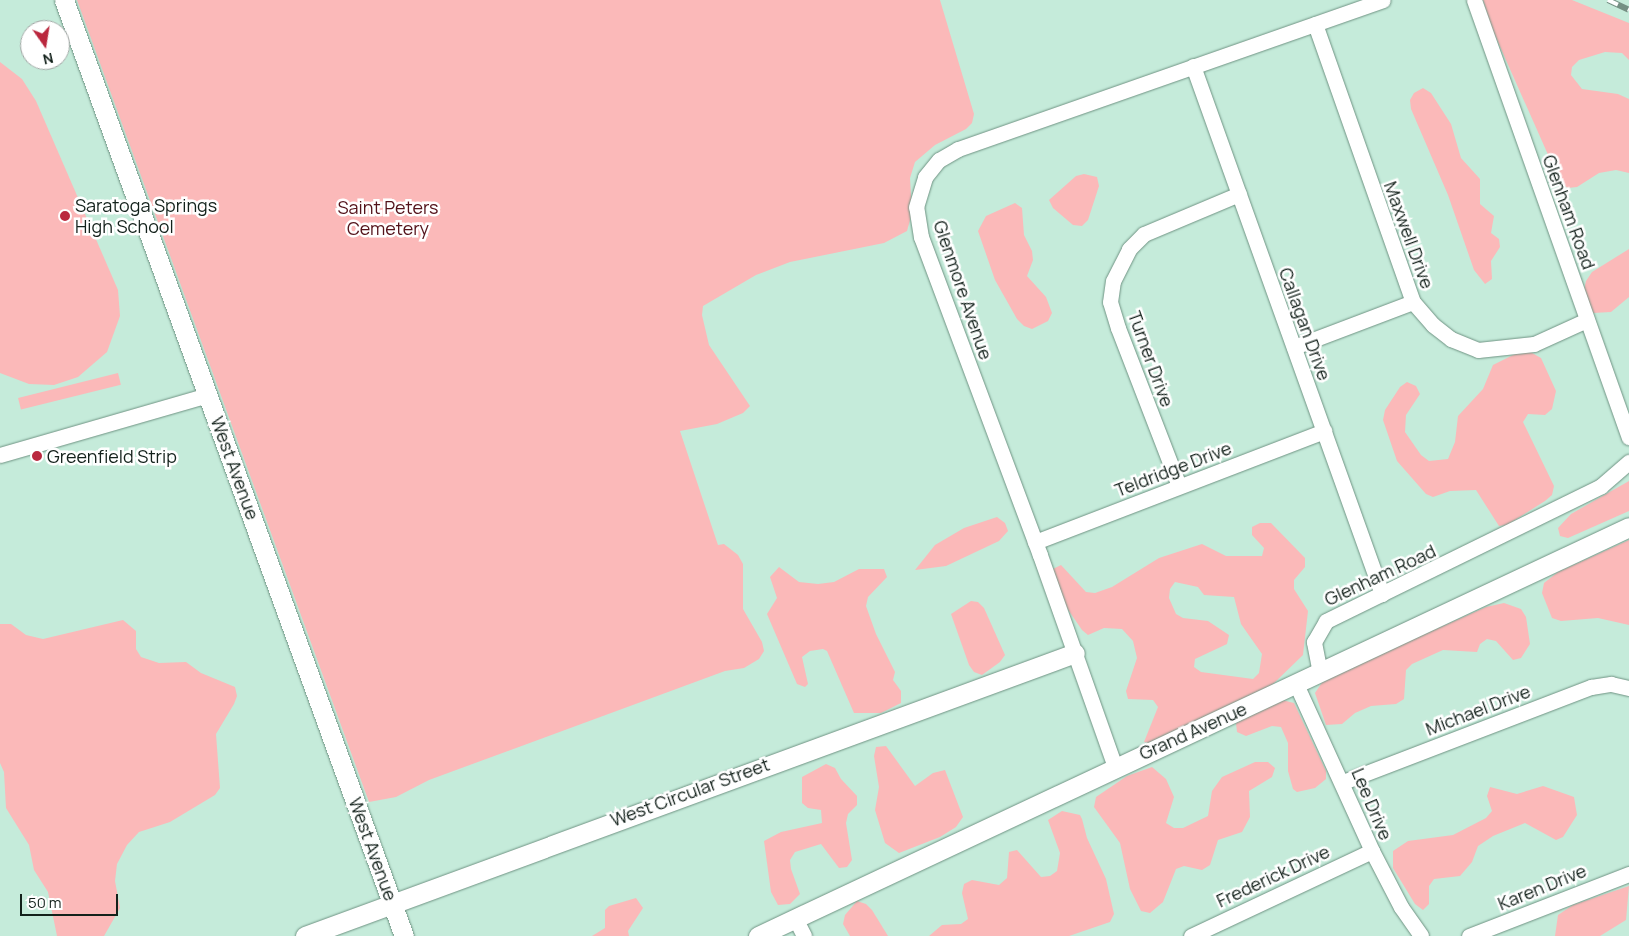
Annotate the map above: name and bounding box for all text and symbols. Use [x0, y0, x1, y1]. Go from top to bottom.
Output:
north arrow [20, 20, 70, 70]
text: N [41, 49, 55, 70]
street label: Glenham Road [1538, 152, 1600, 272]
street label: Maxwell Drive [1380, 178, 1438, 292]
place label: Saratoga Springs High School [75, 195, 217, 238]
park label: Saint Peters Cemetery [337, 197, 439, 240]
marker: Saratoga Springs High School [59, 210, 71, 222]
street label: Glenmore Avenue [929, 218, 997, 362]
street label: Callagan Drive [1275, 265, 1335, 383]
street label: Turner Drive [1124, 308, 1178, 410]
street label: West Avenue [206, 413, 264, 523]
street label: Teldridge Drive [1112, 437, 1234, 501]
place label: Greenfield Strip [47, 445, 177, 467]
marker: Greenfield Strip [31, 450, 43, 462]
street label: Glenham Road [1321, 540, 1439, 610]
street label: Michael Drive [1423, 680, 1533, 740]
street label: Grand Avenue [1136, 698, 1250, 764]
street label: West Circular Street [607, 753, 773, 831]
street label: Lee Drive [1347, 765, 1397, 843]
street label: West Avenue [344, 794, 402, 904]
street label: Frederick Drive [1213, 840, 1333, 912]
street label: Karen Drive [1495, 859, 1589, 915]
scale bar [22, 884, 120, 916]
text: 50 m [28, 892, 62, 913]

